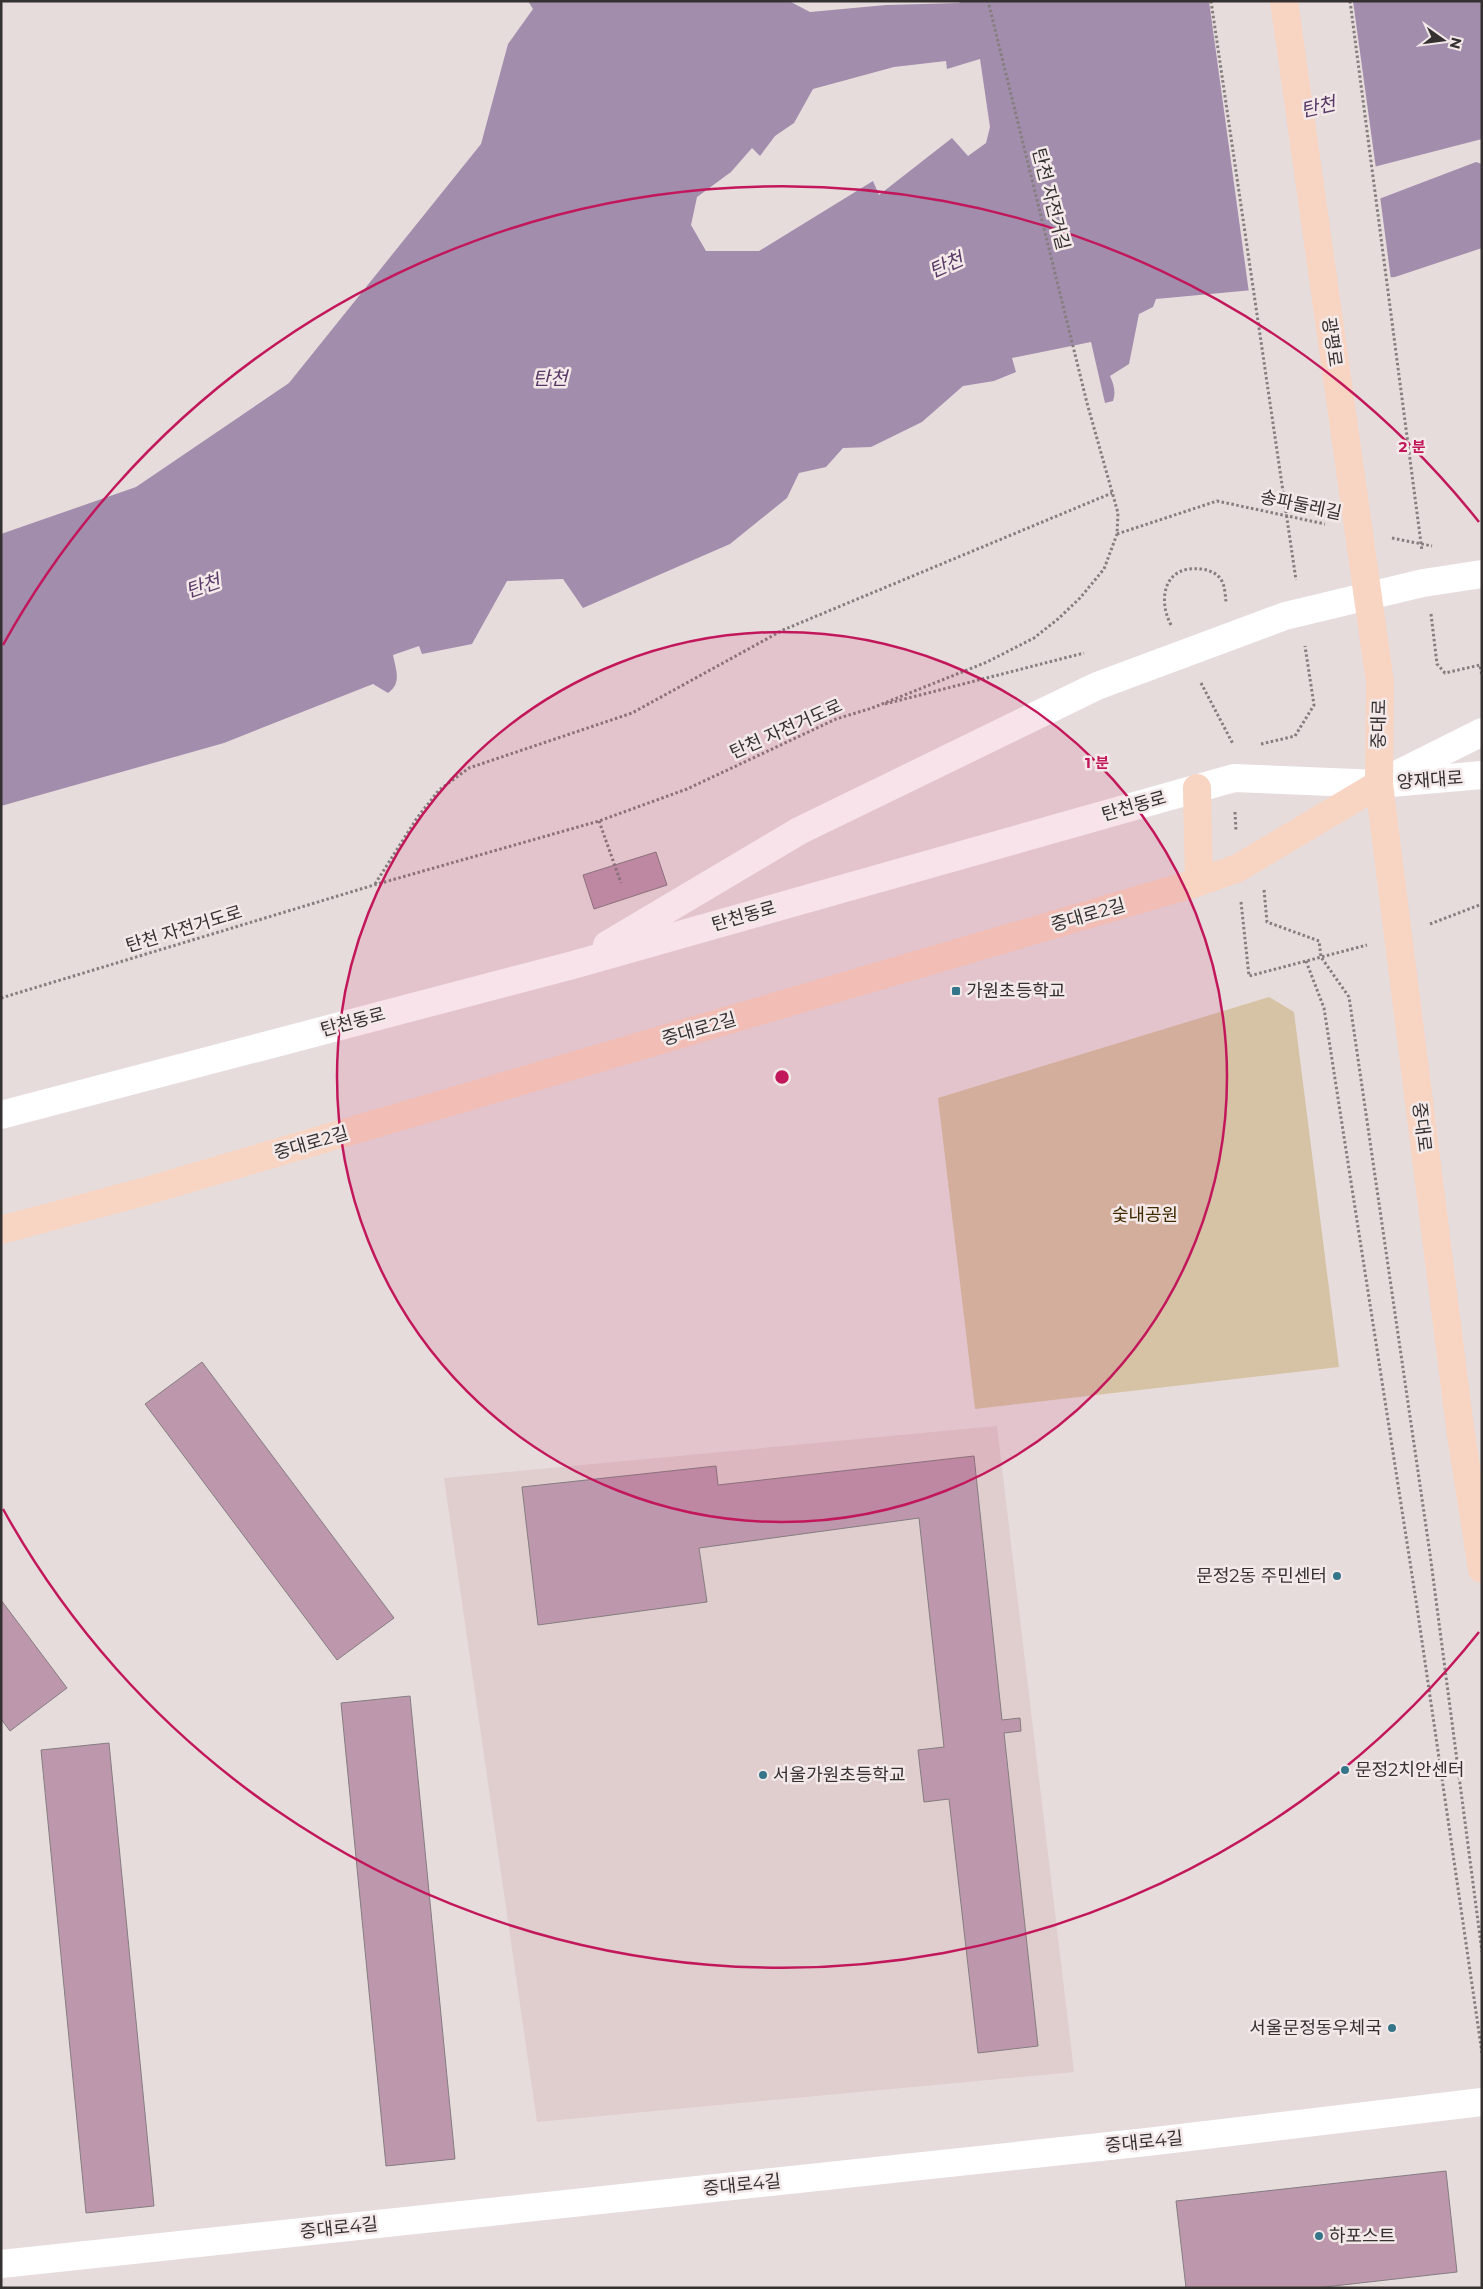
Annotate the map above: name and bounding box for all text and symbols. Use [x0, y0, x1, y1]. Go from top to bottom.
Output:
north arrow [1418, 15, 1468, 65]
text: N [1446, 35, 1466, 51]
water label: 탄천 [1298, 92, 1339, 122]
street label: 탄천 자전거길 [1028, 146, 1074, 252]
water label: 탄천 [925, 247, 968, 283]
street label: 광평로 [1318, 316, 1346, 368]
water label: 탄천 [533, 367, 569, 390]
text: 2 분 [1399, 437, 1426, 456]
street label: 송파둘레길 [1258, 486, 1344, 524]
water label: 탄천 [183, 569, 225, 603]
street label: 탄천 자전거도로 [726, 694, 846, 764]
street label: 중대로 [1368, 699, 1390, 749]
text: 1 분 [1085, 753, 1109, 772]
street label: 양재대로 [1396, 767, 1464, 793]
street label: 탄천동로 [1099, 786, 1169, 826]
street label: 중대로2길 [1048, 894, 1128, 936]
street label: 탄천동로 [709, 896, 779, 936]
street label: 탄천 자전거도로 [123, 901, 245, 957]
place label: 가원초등학교 [966, 980, 1065, 1002]
marker: 가원초등학교 [950, 985, 962, 997]
street label: 탄천동로 [318, 1003, 388, 1041]
street label: 중대로2길 [659, 1008, 739, 1050]
centre of rings [773, 1068, 791, 1086]
street label: 중대로 [1408, 1101, 1436, 1153]
street label: 중대로2길 [271, 1122, 351, 1164]
park label: 숯내공원 [1112, 1204, 1178, 1226]
place label: 문정2동 주민센터 [1196, 1565, 1327, 1587]
marker: 문정2동 주민센터 [1331, 1570, 1343, 1582]
place label: 문정2치안센터 [1355, 1759, 1465, 1781]
place label: 서울가원초등학교 [773, 1764, 905, 1786]
marker: 문정2치안센터 [1339, 1764, 1351, 1776]
marker: 서울가원초등학교 [757, 1769, 769, 1781]
place label: 서울문정동우체국 [1250, 2017, 1382, 2039]
marker: 서울문정동우체국 [1386, 2022, 1398, 2034]
street label: 중대로4길 [1104, 2127, 1184, 2157]
street label: 중대로4길 [702, 2170, 782, 2200]
street label: 중대로4길 [299, 2213, 379, 2243]
place label: 하포스트 [1329, 2225, 1395, 2247]
marker: 하포스트 [1313, 2230, 1325, 2242]

